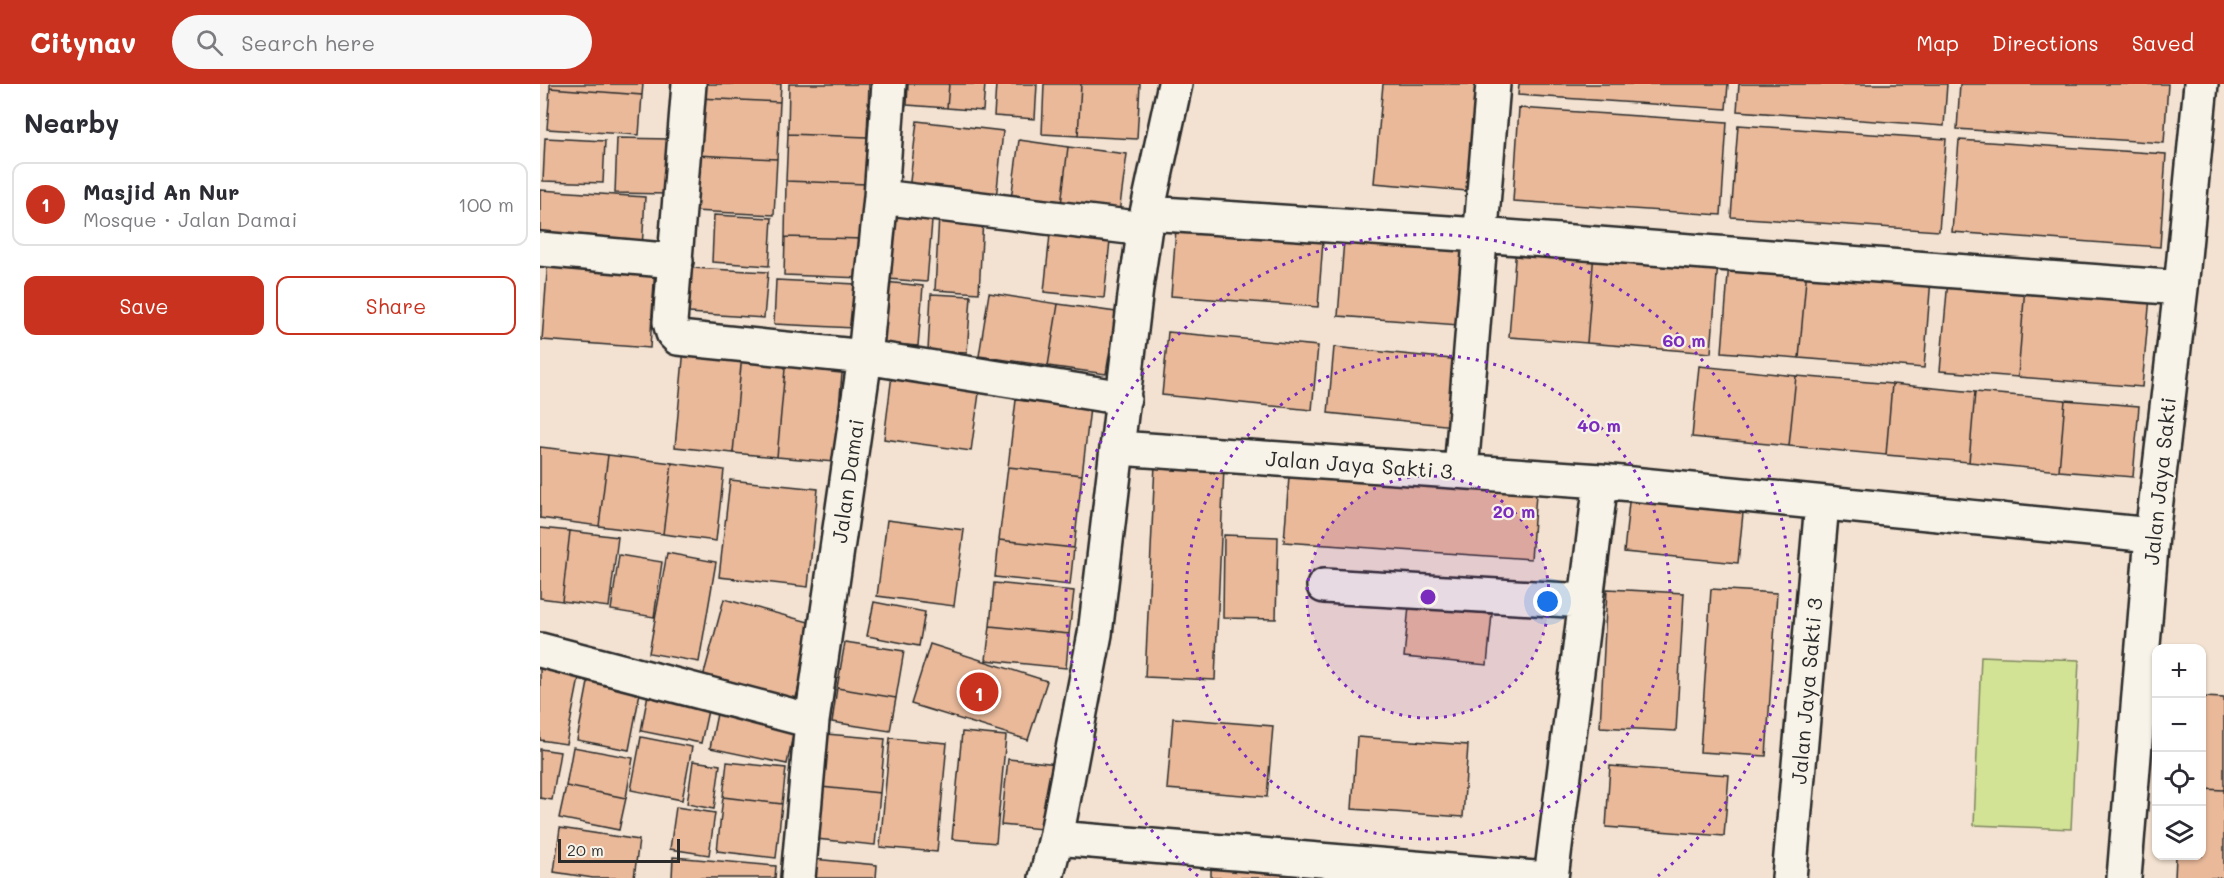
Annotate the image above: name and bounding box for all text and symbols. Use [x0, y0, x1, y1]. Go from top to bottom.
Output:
search box [172, 15, 592, 69]
text: Citynav [30, 24, 136, 60]
icon: search [193, 26, 226, 59]
text: Search here [241, 28, 375, 57]
text: Map [1916, 29, 1959, 56]
text: Directions [1992, 29, 2099, 56]
text: Saved [2132, 29, 2194, 56]
text: Nearby [24, 106, 119, 140]
text: Masjid An Nur [83, 177, 240, 206]
text: 1 [41, 191, 50, 217]
text: 100 m [458, 191, 514, 217]
text: Mosque · Jalan Damai [83, 206, 297, 232]
button: Save [24, 276, 264, 335]
button: Share [276, 276, 516, 335]
text: 60 m [1662, 328, 1706, 352]
street label: Jalan Jaya Sakti [2137, 396, 2181, 566]
text: 40 m [1577, 413, 1621, 437]
street label: Jalan Damai [825, 417, 869, 545]
street label: Jalan Jaya Sakti 3 [1265, 444, 1453, 484]
text: 20 m [1493, 499, 1535, 523]
centre of rings [1418, 587, 1438, 607]
your location [1533, 587, 1562, 616]
street label: Jalan Jaya Sakti 3 [1784, 596, 1828, 786]
map controls [2152, 644, 2206, 860]
button: + [2152, 644, 2206, 698]
pin: 1 [960, 670, 998, 714]
button: − [2152, 698, 2206, 752]
button: locate [2152, 752, 2206, 806]
button: layers [2152, 806, 2206, 860]
scale bar [558, 836, 680, 864]
text: 20 m [567, 839, 604, 860]

